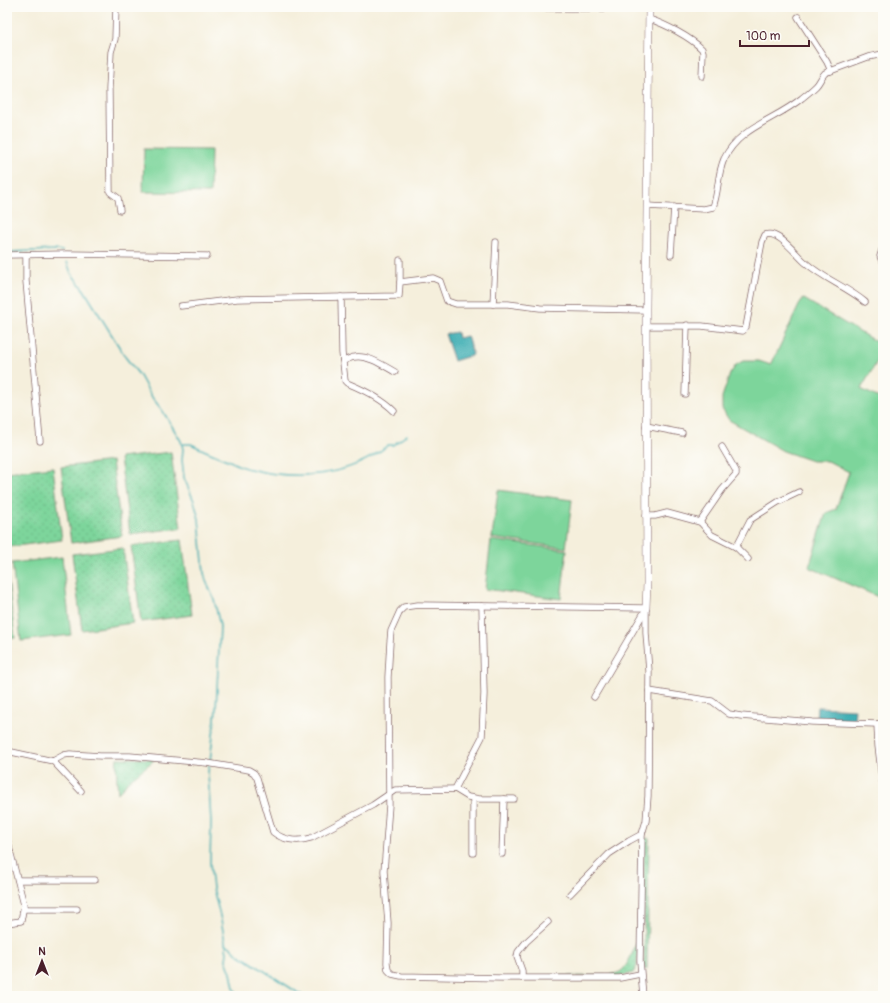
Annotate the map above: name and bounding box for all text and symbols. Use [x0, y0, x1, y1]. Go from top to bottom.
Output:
scale bar [740, 22, 809, 48]
text: 100 m [746, 29, 781, 44]
north arrow [22, 941, 62, 981]
text: N [38, 945, 46, 958]

